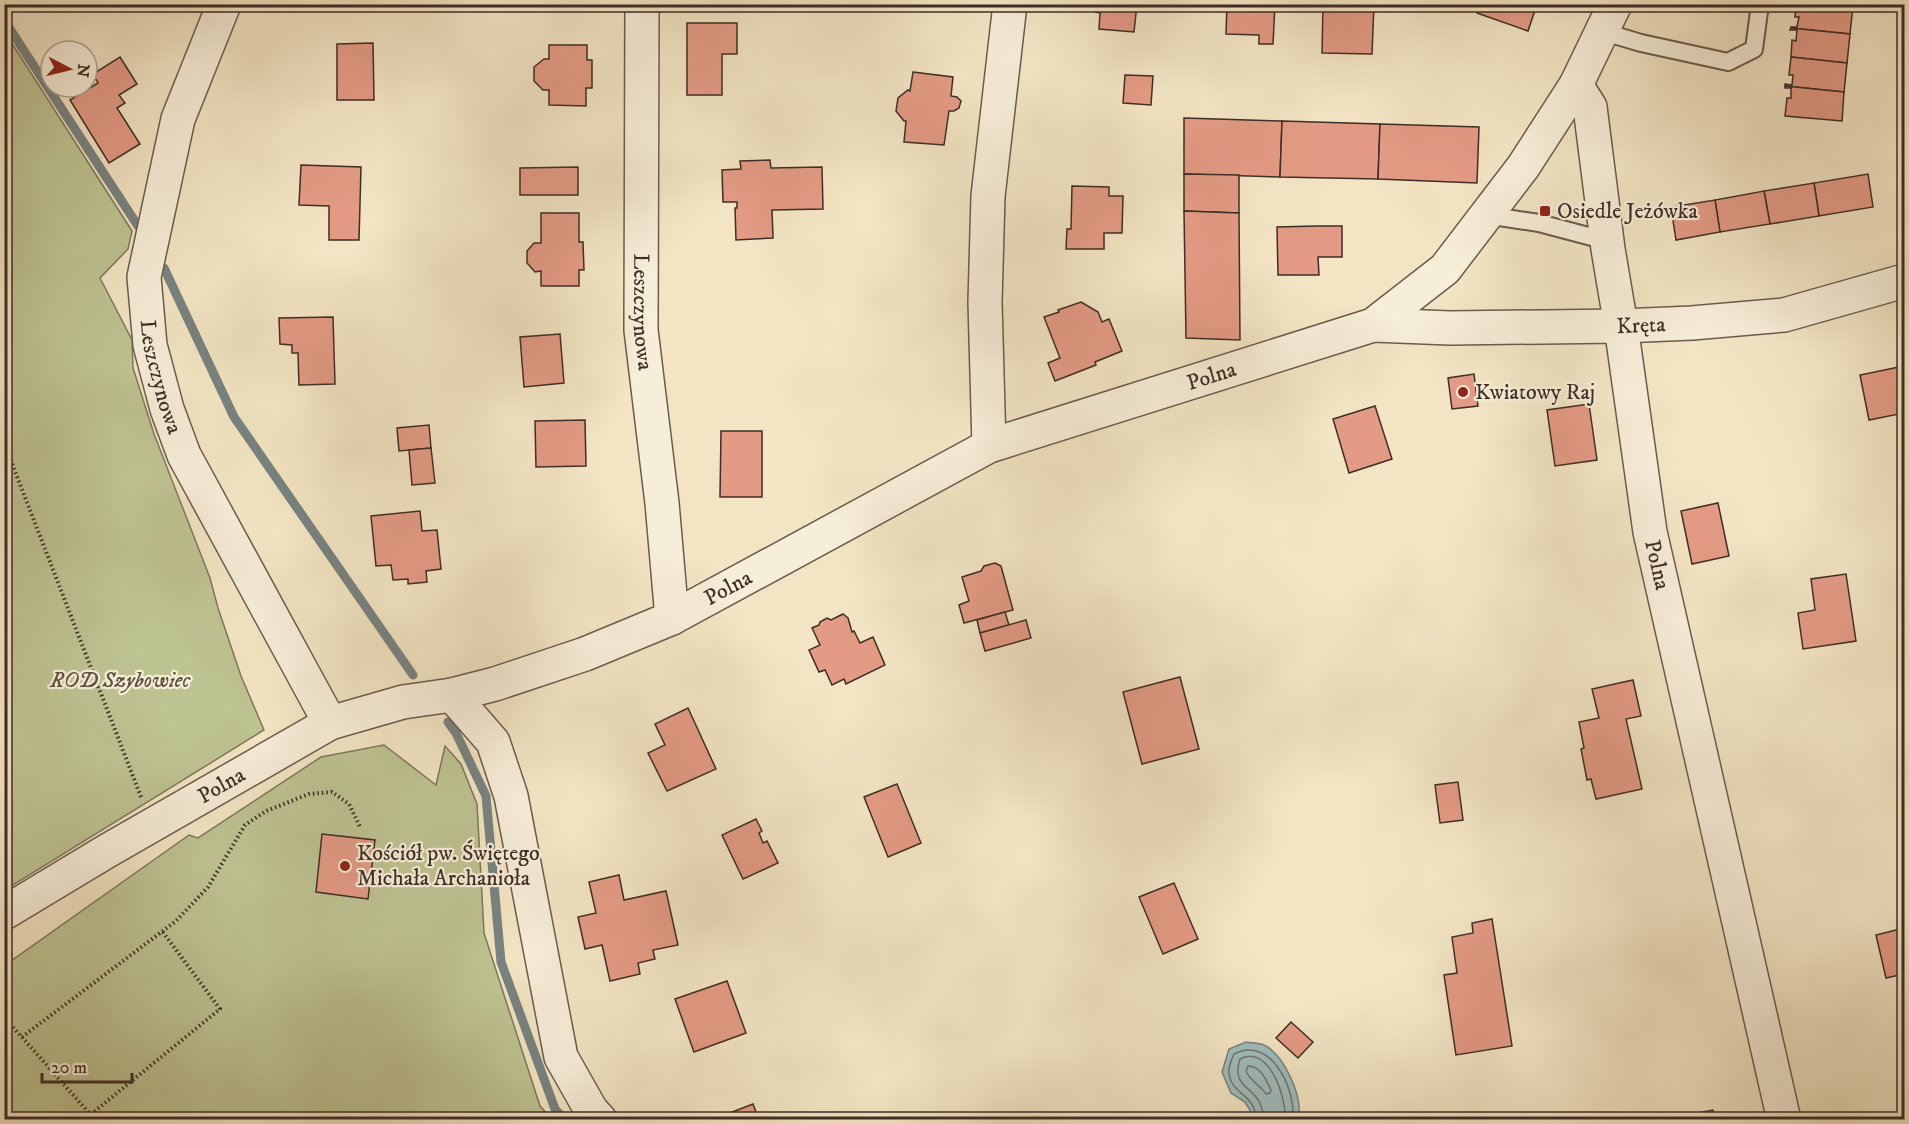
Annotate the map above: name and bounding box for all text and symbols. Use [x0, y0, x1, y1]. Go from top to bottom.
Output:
north arrow [39, 39, 99, 99]
text: N [72, 63, 94, 78]
place label: Osiedle Jeżówka [1557, 198, 1698, 225]
marker: Osiedle Jeżówka [1538, 204, 1552, 218]
street label: Leszczynowa [627, 254, 659, 372]
street label: Kręta [1616, 311, 1667, 340]
street label: Leszczynowa [134, 319, 189, 438]
street label: Polna [1183, 355, 1240, 396]
place label: Kwiatowy Raj [1475, 379, 1595, 406]
marker: Kwiatowy Raj [1456, 385, 1470, 399]
street label: Polna [1639, 537, 1676, 593]
street label: Polna [699, 563, 757, 611]
park label: ROD Szybowiec [49, 667, 191, 694]
street label: Polna [193, 761, 250, 810]
place label: Kościół pw. Świętego Michała Archanioła [357, 839, 540, 892]
marker: Kościół pw. Świętego Michała Archanioła [338, 859, 352, 873]
scale bar [42, 1046, 132, 1084]
text: 20 m [51, 1057, 87, 1079]

